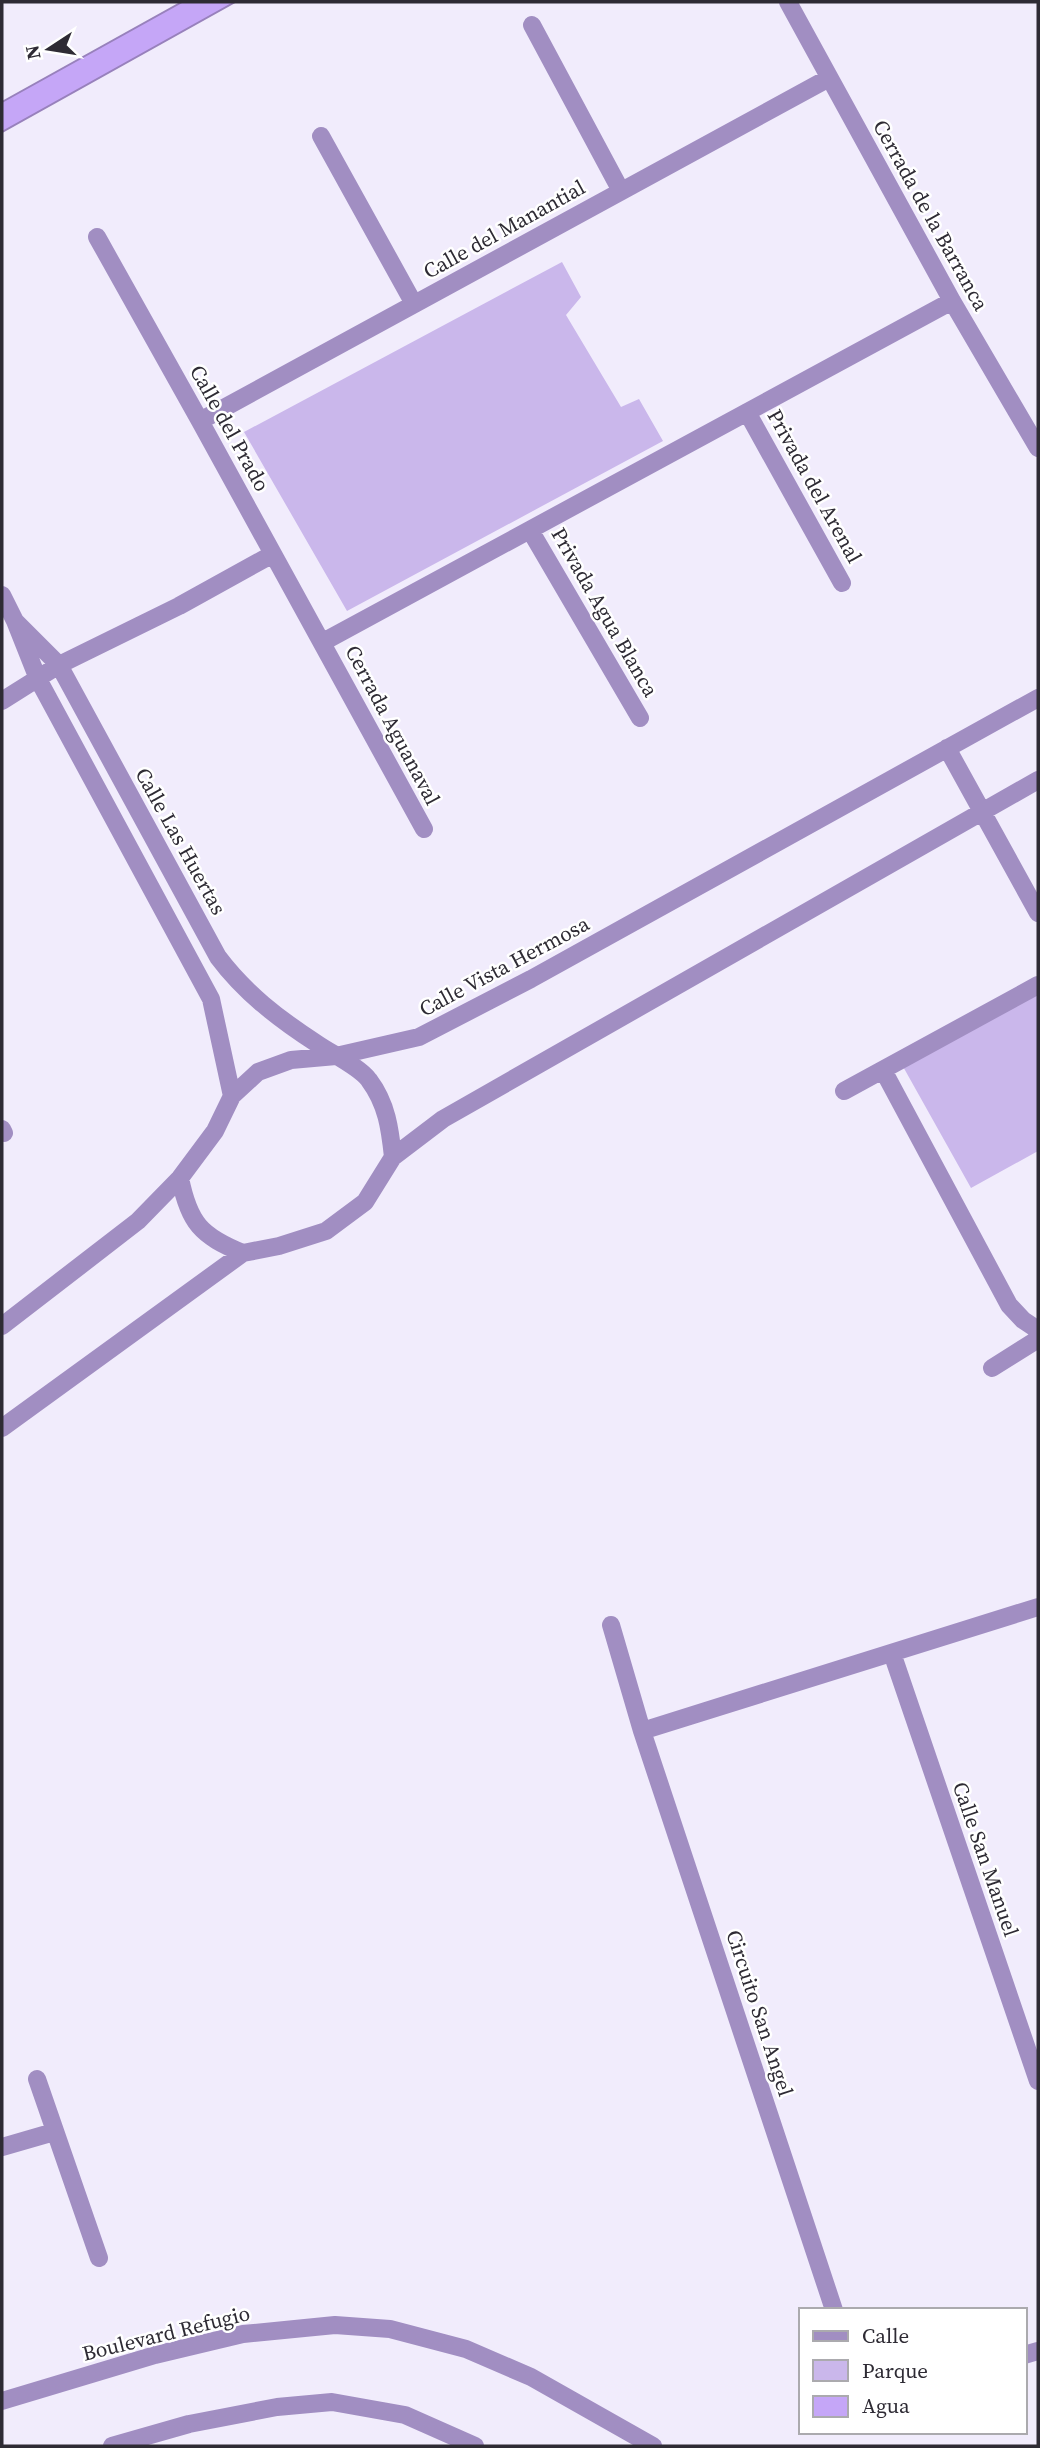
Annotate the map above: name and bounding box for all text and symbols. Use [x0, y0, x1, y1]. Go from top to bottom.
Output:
north arrow [14, 14, 84, 84]
text: N [18, 43, 47, 62]
street label: Cerrada de la Barranca [866, 114, 996, 316]
street label: Calle del Manantial [418, 173, 590, 285]
street label: Calle del Prado [183, 360, 277, 496]
street label: Privada del Arenal [761, 404, 869, 568]
street label: Privada Agua Blanca [545, 522, 666, 702]
street label: Cerrada Aguanaval [339, 640, 447, 810]
street label: Calle Las Huertas [129, 762, 233, 920]
street label: Calle Vista Hermosa [414, 909, 594, 1023]
street label: Calle San Manuel [946, 1778, 1026, 1940]
street label: Circuito San Angel [719, 1926, 801, 2100]
street label: Boulevard Refugio [79, 2298, 253, 2368]
legend [799, 2308, 1026, 2434]
text: Calle [862, 2321, 909, 2350]
text: Parque [862, 2356, 928, 2385]
text: Agua [862, 2391, 910, 2420]

